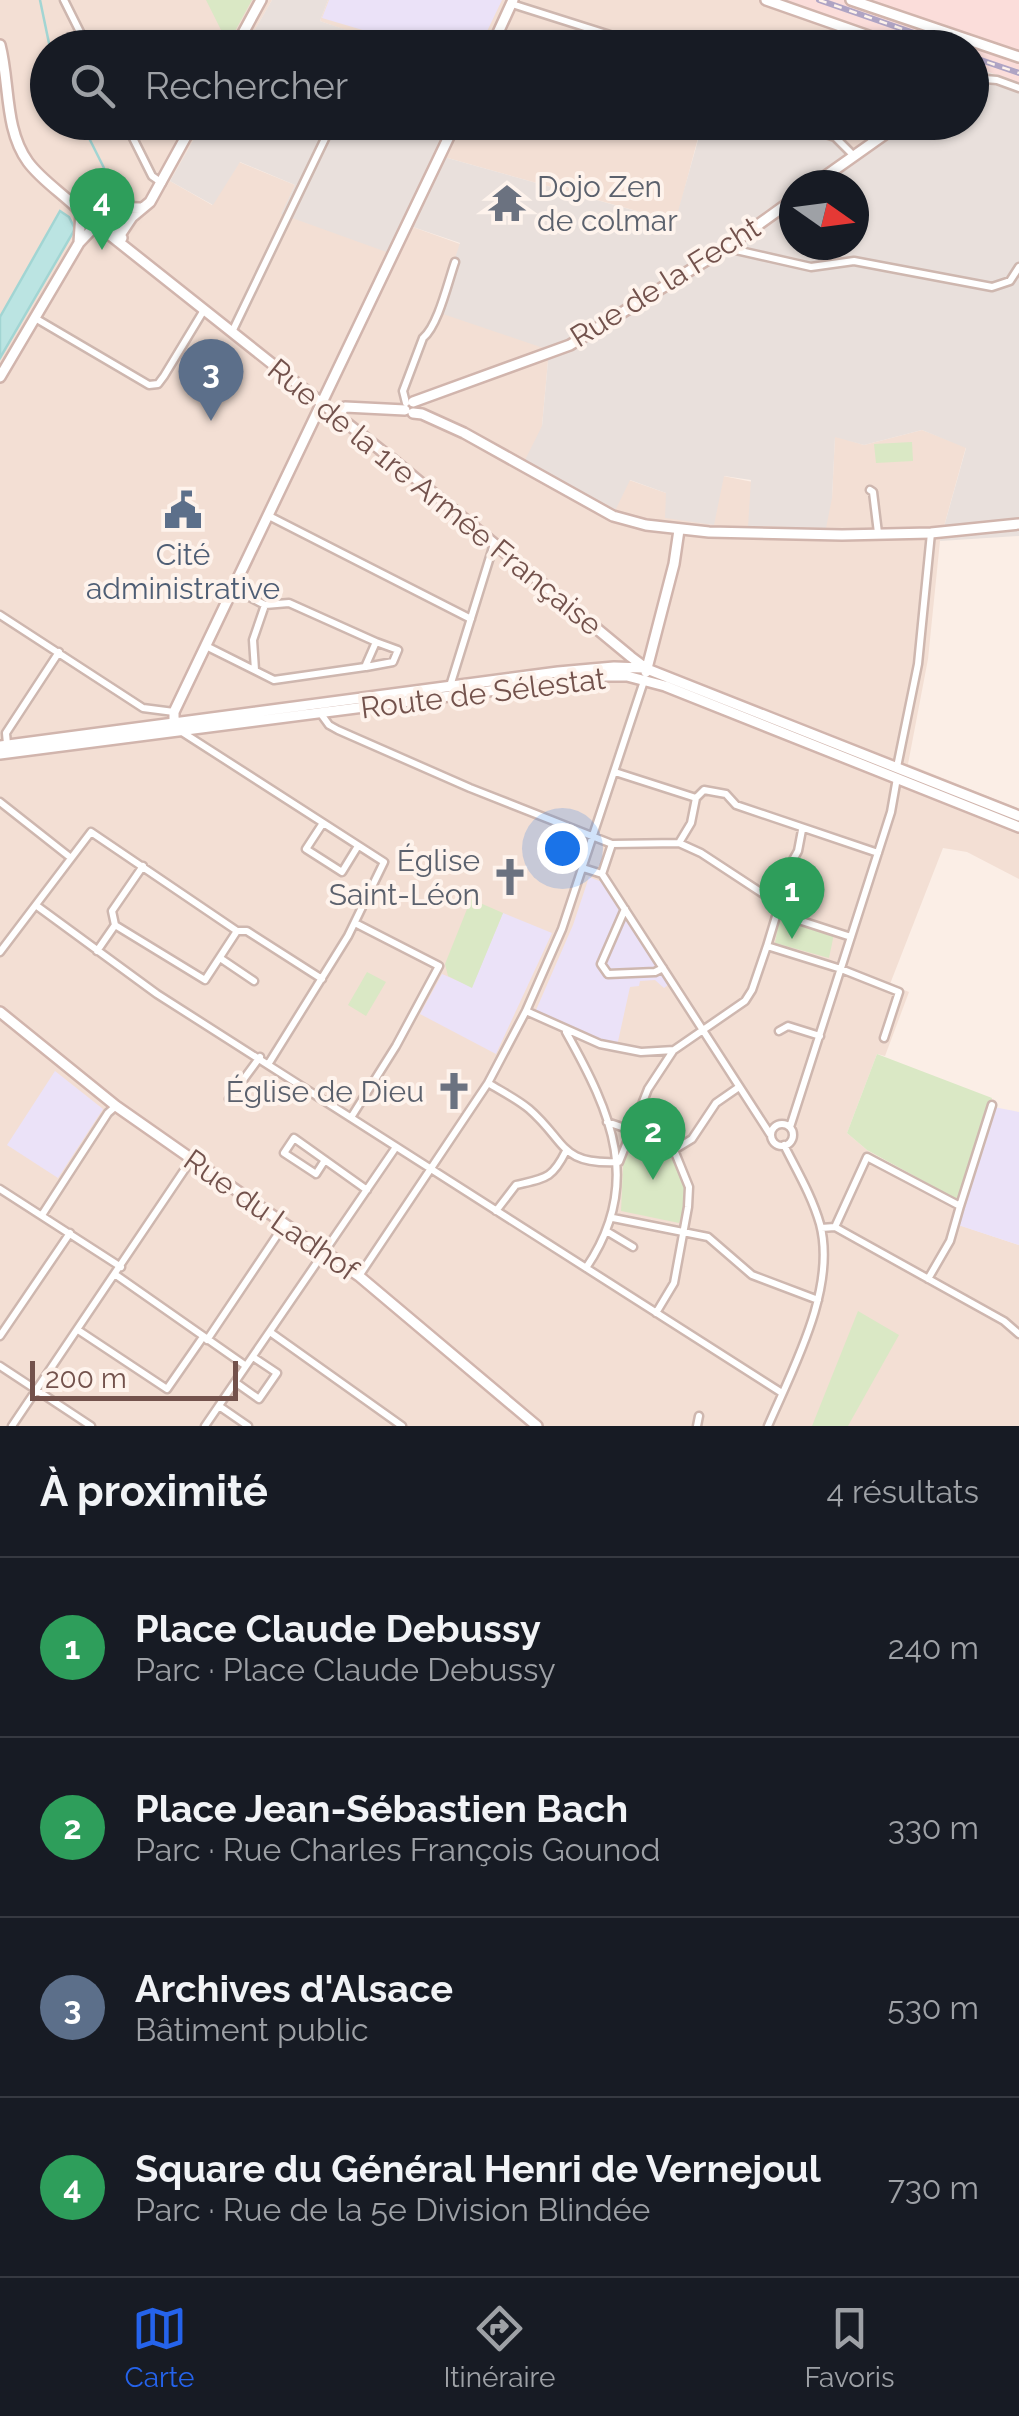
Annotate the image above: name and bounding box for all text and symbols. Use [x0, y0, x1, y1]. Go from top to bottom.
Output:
search box [30, 30, 989, 140]
icon: search [65, 58, 120, 113]
text: Rechercher [145, 63, 348, 108]
pin: 4 [70, 168, 134, 250]
place label: Dojo Zen de colmar [537, 169, 678, 238]
north arrow [779, 170, 869, 260]
temple icon: Dojo Zen de colmar [486, 182, 528, 224]
street label: Rue de la Fecht [564, 210, 766, 354]
pin: 3 [178, 338, 244, 421]
street label: Rue de la 1re Armée Française [261, 351, 609, 643]
public building icon: Cité administrative [162, 489, 204, 531]
place label: Cité administrative [86, 537, 280, 606]
street label: Route de Sélestat [359, 661, 607, 725]
your location [537, 823, 588, 874]
place label: Église Saint-Léon [329, 843, 480, 912]
church icon: Église Saint-Léon [489, 856, 531, 898]
pin: 1 [760, 856, 824, 939]
church icon: Église de Dieu [433, 1070, 475, 1112]
place label: Église de Dieu [226, 1074, 424, 1109]
pin: 2 [620, 1098, 686, 1180]
street label: Rue du Ladhof [177, 1142, 366, 1288]
scale bar [30, 1356, 238, 1400]
text: 200 m [45, 1362, 127, 1395]
text: À proximité [40, 1467, 268, 1516]
text: 4 résultats [826, 1473, 979, 1510]
text: Place Claude Debussy [135, 1606, 541, 1651]
text: 1 [65, 1629, 80, 1666]
text: 240 m [888, 1629, 979, 1666]
text: Parc · Place Claude Debussy [135, 1651, 556, 1688]
text: Place Jean-Sébastien Bach [135, 1786, 628, 1831]
text: 2 [63, 1809, 82, 1846]
text: 330 m [888, 1809, 979, 1846]
text: Parc · Rue Charles François Gounod [135, 1831, 660, 1868]
text: Archives d'Alsace [135, 1966, 453, 2011]
text: 3 [64, 1989, 81, 2026]
text: 530 m [887, 1989, 979, 2026]
text: Bâtiment public [135, 2011, 369, 2048]
text: Square du Général Henri de Vernejoul [135, 2146, 821, 2191]
text: 4 [63, 2169, 82, 2206]
text: 730 m [888, 2169, 979, 2206]
text: Parc · Rue de la 5e Division Blindée [135, 2191, 650, 2228]
tab: Carte [125, 2301, 194, 2394]
tab: Itinéraire [443, 2301, 555, 2394]
tab: Favoris [804, 2301, 894, 2394]

